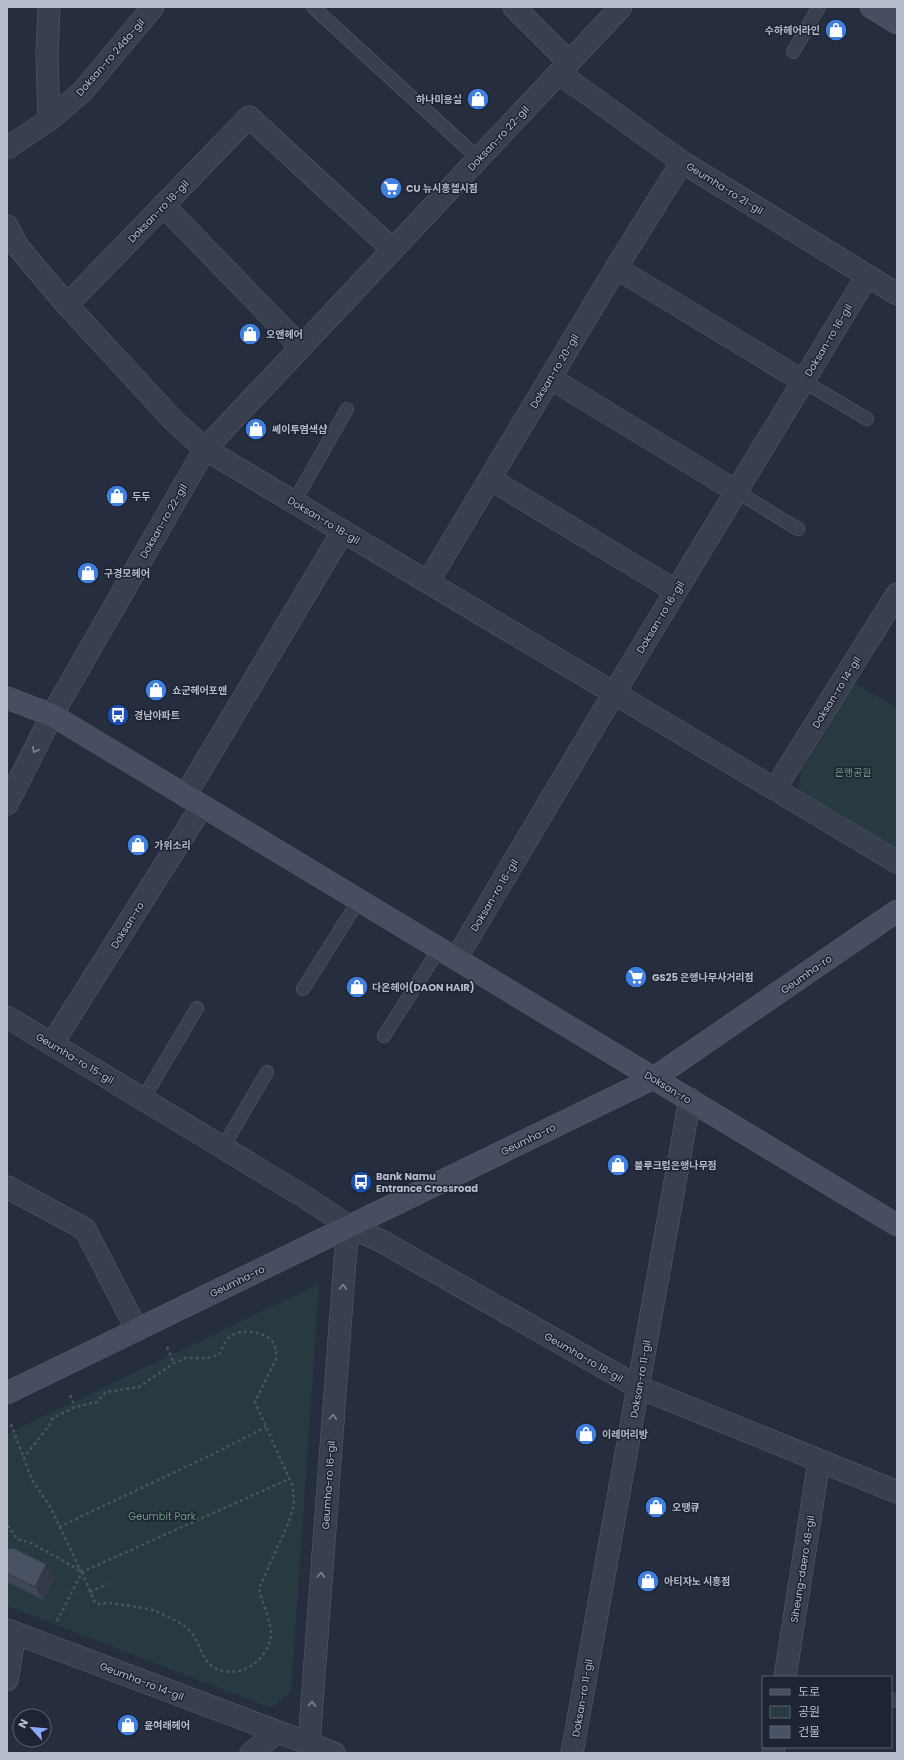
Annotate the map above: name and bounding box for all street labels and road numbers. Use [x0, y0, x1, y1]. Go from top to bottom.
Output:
street label: Doksan-ro 24da-gil [73, 15, 148, 99]
street label: Doksan-ro 22-gil [464, 103, 532, 174]
street label: Geumha-ro 21-gil [683, 159, 766, 218]
street label: Doksan-ro 18-gil [124, 177, 192, 246]
street label: Doksan-ro 16-gil [801, 301, 856, 379]
street label: Doksan-ro 20-gil [526, 331, 583, 411]
street label: Doksan-ro 22-gil [136, 481, 191, 561]
street label: Doksan-ro 18-gil [285, 493, 363, 548]
street label: Doksan-ro 16-gil [633, 578, 688, 656]
street label: Doksan-ro 14-gil [808, 654, 865, 731]
street label: Doksan-ro 16-gil [467, 856, 522, 934]
street label: Doksan-ro [107, 899, 148, 952]
street label: Geumha-ro [778, 951, 835, 998]
street label: Geumha-ro 15-gil [33, 1029, 117, 1088]
street label: Doksan-ro [641, 1067, 694, 1107]
street label: Geumha-ro [498, 1120, 558, 1159]
street label: Geumha-ro [207, 1262, 267, 1301]
street label: Geumha-ro 18-gil [542, 1329, 626, 1386]
street label: Doksan-ro 11-gil [626, 1339, 655, 1419]
street label: Geumha-ro 16-gil [318, 1440, 339, 1530]
street label: Siheung-daero 48-gil [787, 1514, 818, 1624]
street label: Doksan-ro 11-gil [568, 1658, 597, 1738]
street label: Geumha-ro 14-gil [98, 1659, 186, 1704]

